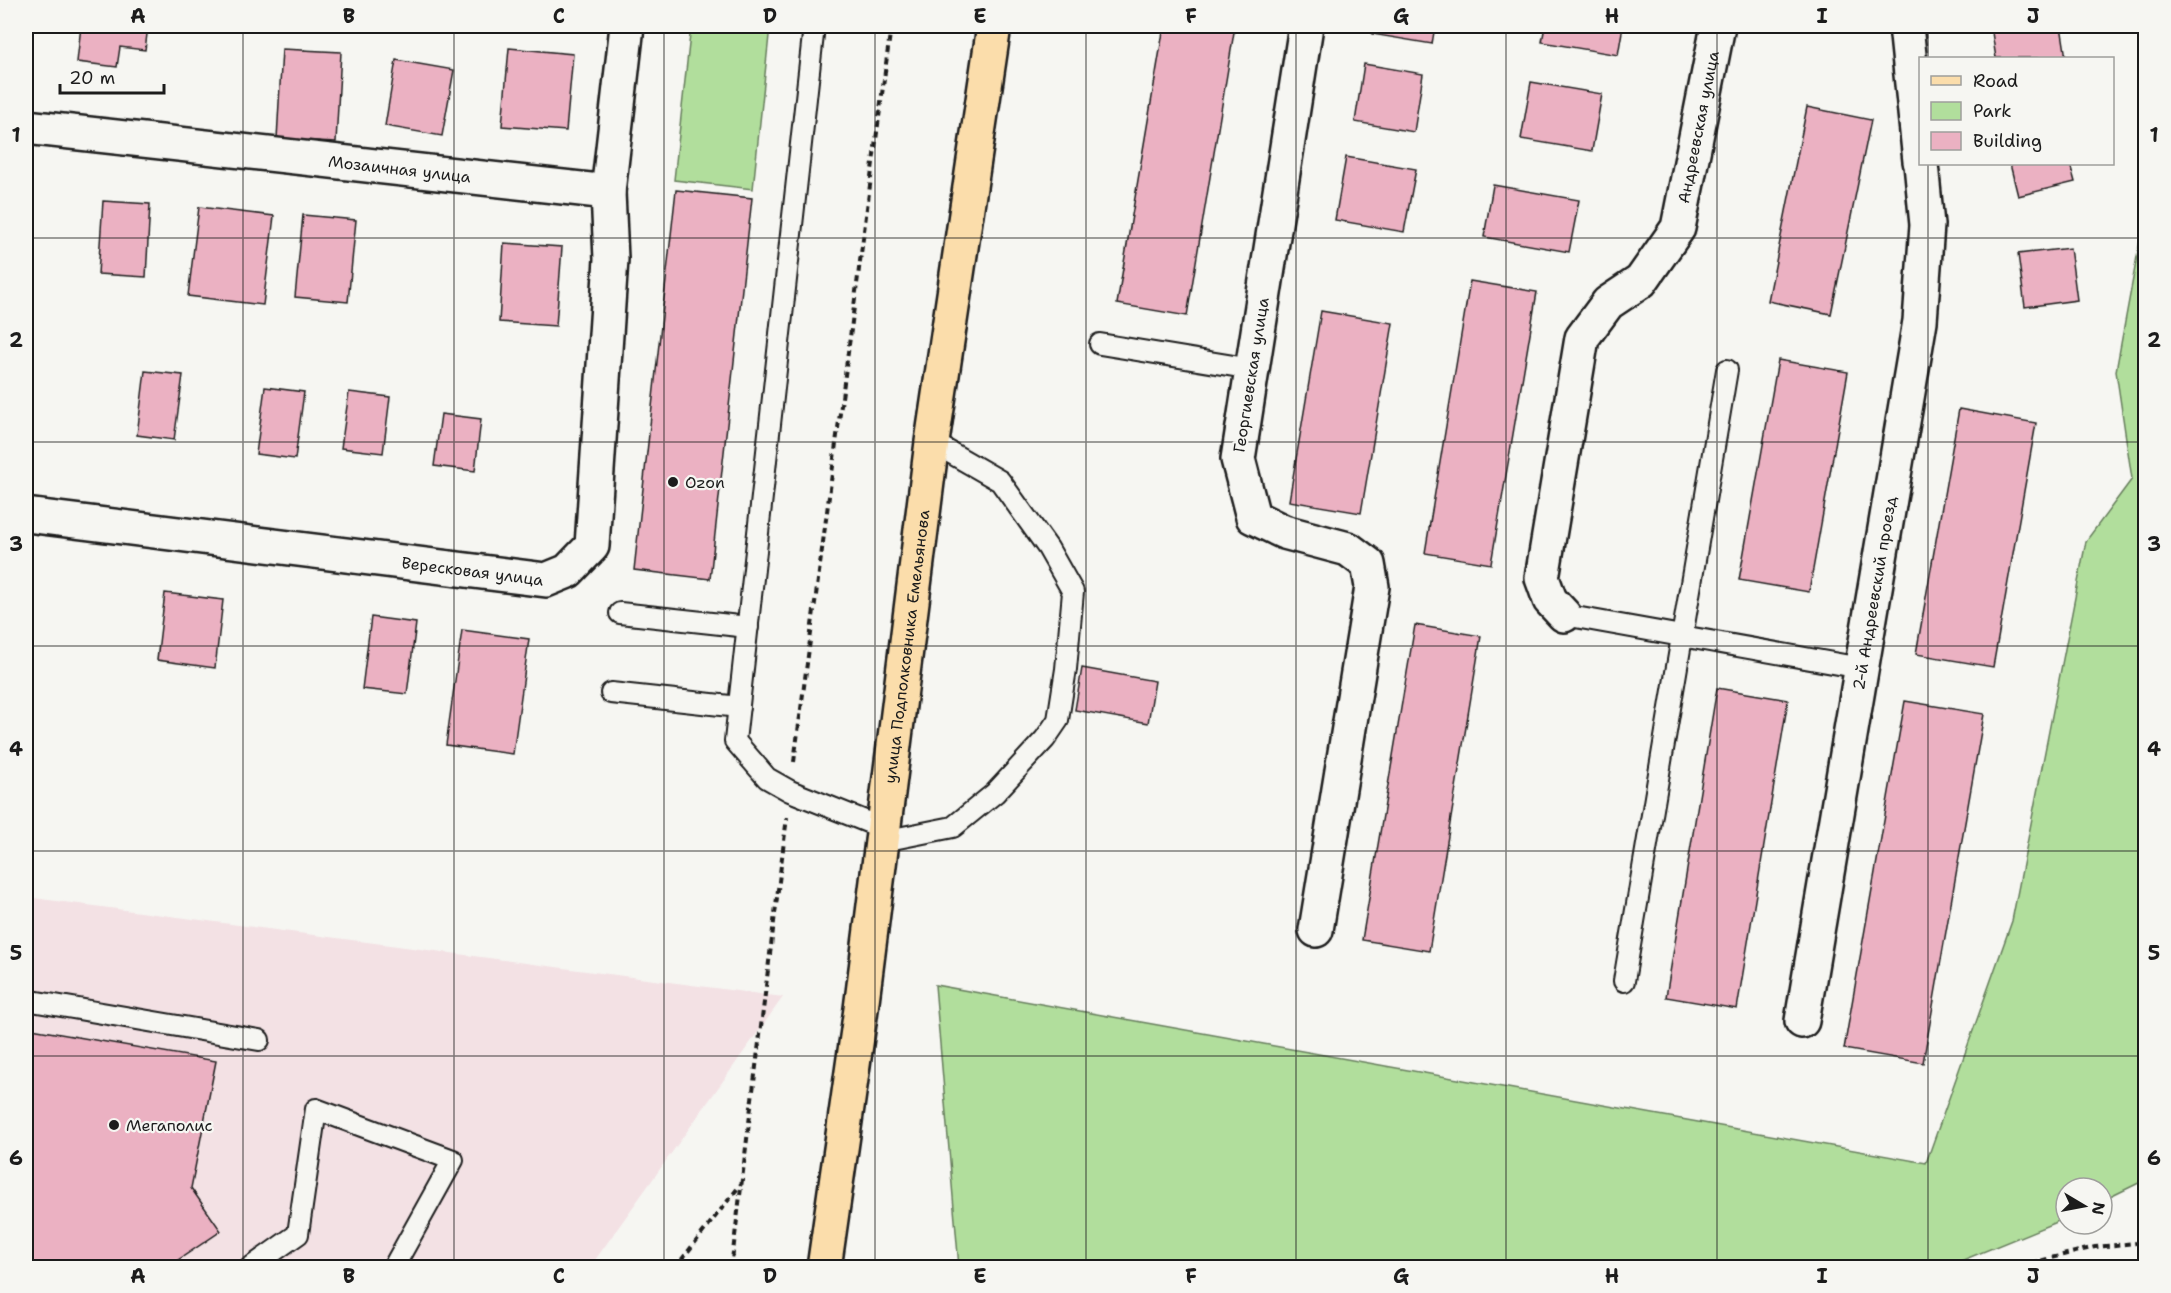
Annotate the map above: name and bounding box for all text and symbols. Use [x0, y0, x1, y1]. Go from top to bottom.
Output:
text: A [130, 3, 146, 29]
text: B [343, 3, 355, 29]
text: C [553, 3, 565, 29]
text: D [763, 3, 777, 29]
text: E [973, 3, 987, 29]
text: F [1185, 3, 1197, 29]
text: G [1393, 3, 1409, 29]
text: H [1605, 3, 1619, 29]
text: I [1816, 3, 1828, 29]
text: J [2027, 3, 2040, 29]
street label: Андреевская улица [1673, 49, 1723, 205]
scale bar [60, 57, 164, 95]
legend [1919, 57, 2114, 165]
text: 20 m [69, 66, 115, 90]
text: Road [1973, 69, 2018, 93]
text: Park [1973, 99, 2012, 123]
text: 1 [11, 122, 21, 148]
text: 1 [2149, 122, 2159, 148]
text: Building [1973, 129, 2042, 153]
street label: Мозаичная улица [327, 150, 472, 187]
street label: Георгиевская улица [1228, 296, 1274, 454]
text: 2 [9, 327, 23, 353]
text: 2 [2147, 327, 2161, 353]
place label: Ozon [685, 472, 725, 493]
marker: Ozon [666, 475, 680, 489]
street label: 2-й Андреевский проезд [1847, 495, 1901, 692]
street label: улица Подполковника Емельянова [879, 508, 934, 784]
text: 3 [9, 531, 23, 557]
text: 3 [2147, 531, 2161, 557]
street label: Вересковая улица [400, 552, 545, 590]
text: 4 [9, 736, 23, 762]
text: 4 [2147, 736, 2161, 762]
text: 5 [10, 940, 22, 966]
text: 5 [2148, 940, 2160, 966]
place label: Мегаполис [126, 1115, 213, 1136]
marker: Мегаполис [107, 1118, 121, 1132]
text: 6 [9, 1145, 23, 1171]
text: 6 [2147, 1145, 2161, 1171]
north arrow [2054, 1176, 2114, 1236]
text: N [2087, 1200, 2110, 1217]
text: A [130, 1263, 146, 1289]
text: B [343, 1263, 355, 1289]
text: C [553, 1263, 565, 1289]
text: D [763, 1263, 777, 1289]
text: E [973, 1263, 987, 1289]
text: F [1185, 1263, 1197, 1289]
text: G [1393, 1263, 1409, 1289]
text: H [1605, 1263, 1619, 1289]
text: I [1816, 1263, 1828, 1289]
text: J [2027, 1263, 2040, 1289]

